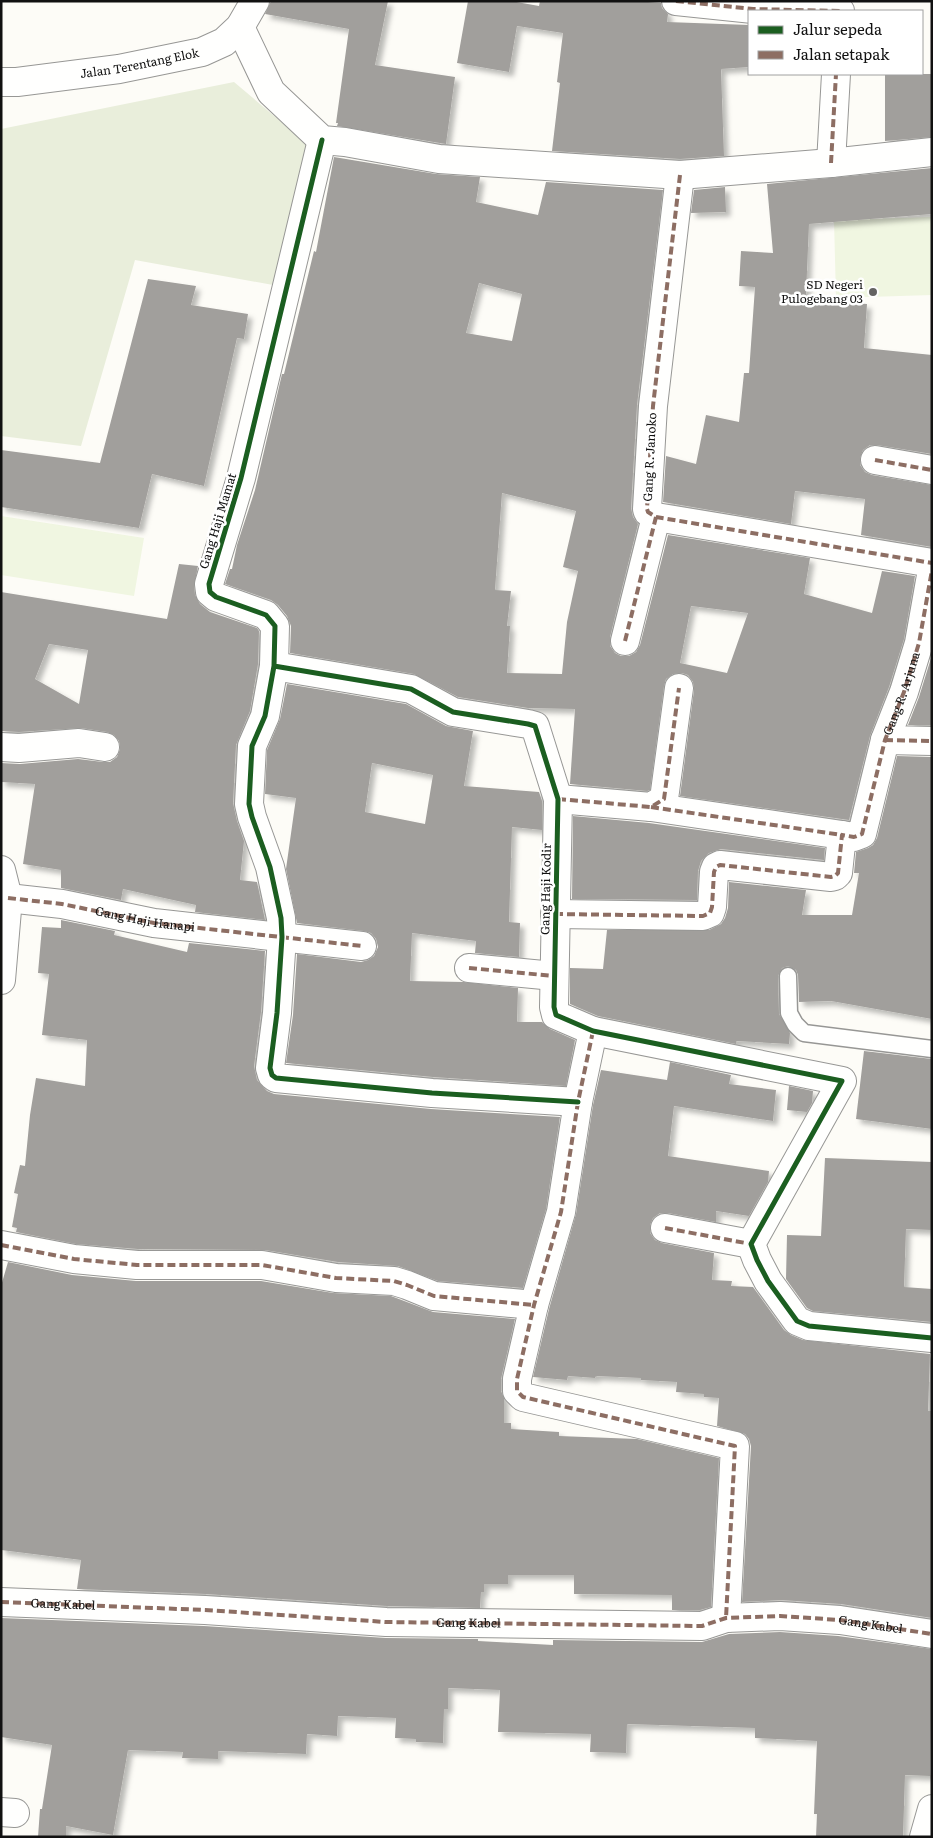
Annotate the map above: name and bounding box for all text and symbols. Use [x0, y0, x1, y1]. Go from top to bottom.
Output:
legend [748, 10, 923, 75]
text: Jalur sepeda [793, 17, 883, 40]
text: Jalan setapak [793, 42, 890, 65]
street label: Jalan Terentang Elok [79, 43, 201, 82]
place label: SD Negeri Pulogebang 03 [781, 275, 863, 307]
marker: SD Negeri Pulogebang 03 [867, 286, 879, 298]
street label: Gang R. Janoko [638, 412, 660, 502]
street label: Gang Haji Mamat [194, 470, 240, 571]
street label: Gang R. Arjuna [878, 649, 924, 738]
street label: Gang Haji Kodir [535, 843, 555, 935]
street label: Gang Haji Hanapi [94, 901, 196, 935]
street label: Gang Kabel [30, 1593, 96, 1614]
street label: Gang Kabel [837, 1610, 904, 1637]
street label: Gang Kabel [436, 1613, 501, 1631]

